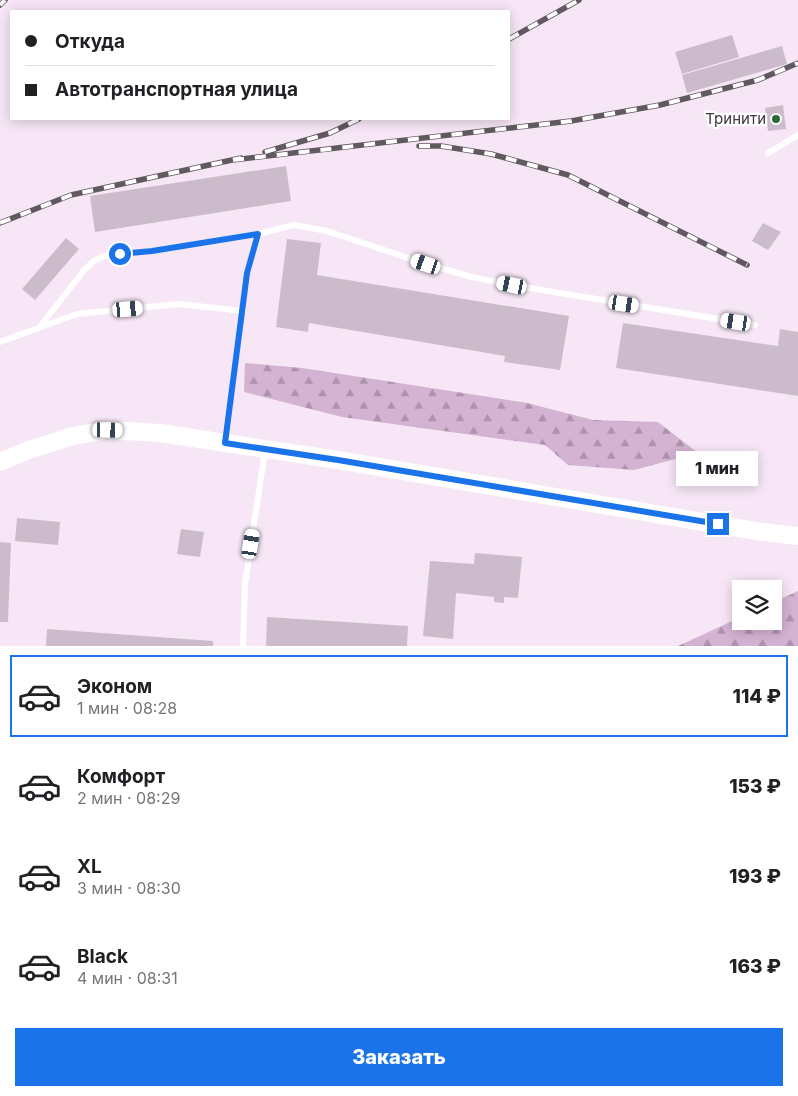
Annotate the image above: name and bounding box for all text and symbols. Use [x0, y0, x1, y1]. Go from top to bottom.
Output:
text: Откуда [55, 30, 125, 53]
text: Автотранспортная улица [55, 78, 298, 101]
place label: Тринити [705, 109, 766, 128]
marker: Тринити [770, 113, 782, 125]
route start [109, 243, 131, 265]
car [409, 252, 442, 276]
car [495, 275, 528, 295]
car [608, 294, 639, 314]
car [112, 300, 143, 318]
car [720, 312, 751, 332]
car [92, 422, 123, 438]
callout: 1 мин [677, 452, 759, 486]
text: 1 мин [695, 458, 739, 478]
route end [707, 513, 729, 535]
car [241, 528, 260, 560]
map controls [732, 580, 782, 630]
button: layers [732, 580, 782, 630]
icon: car [17, 674, 62, 719]
text: Эконом [77, 675, 152, 698]
text: 114 ₽ [733, 685, 781, 708]
text: 1 мин · 08:28 [77, 698, 177, 718]
icon: car [17, 764, 62, 809]
text: Комфорт [77, 765, 165, 788]
text: 153 ₽ [729, 775, 781, 798]
text: 2 мин · 08:29 [77, 788, 180, 808]
icon: car [17, 854, 62, 899]
text: XL [77, 855, 102, 878]
text: 193 ₽ [729, 865, 781, 888]
text: 3 мин · 08:30 [77, 878, 181, 898]
icon: car [17, 944, 62, 989]
text: Black [77, 945, 128, 968]
text: 163 ₽ [729, 955, 781, 978]
text: 4 мин · 08:31 [77, 968, 178, 988]
button: Заказать [15, 1028, 783, 1086]

